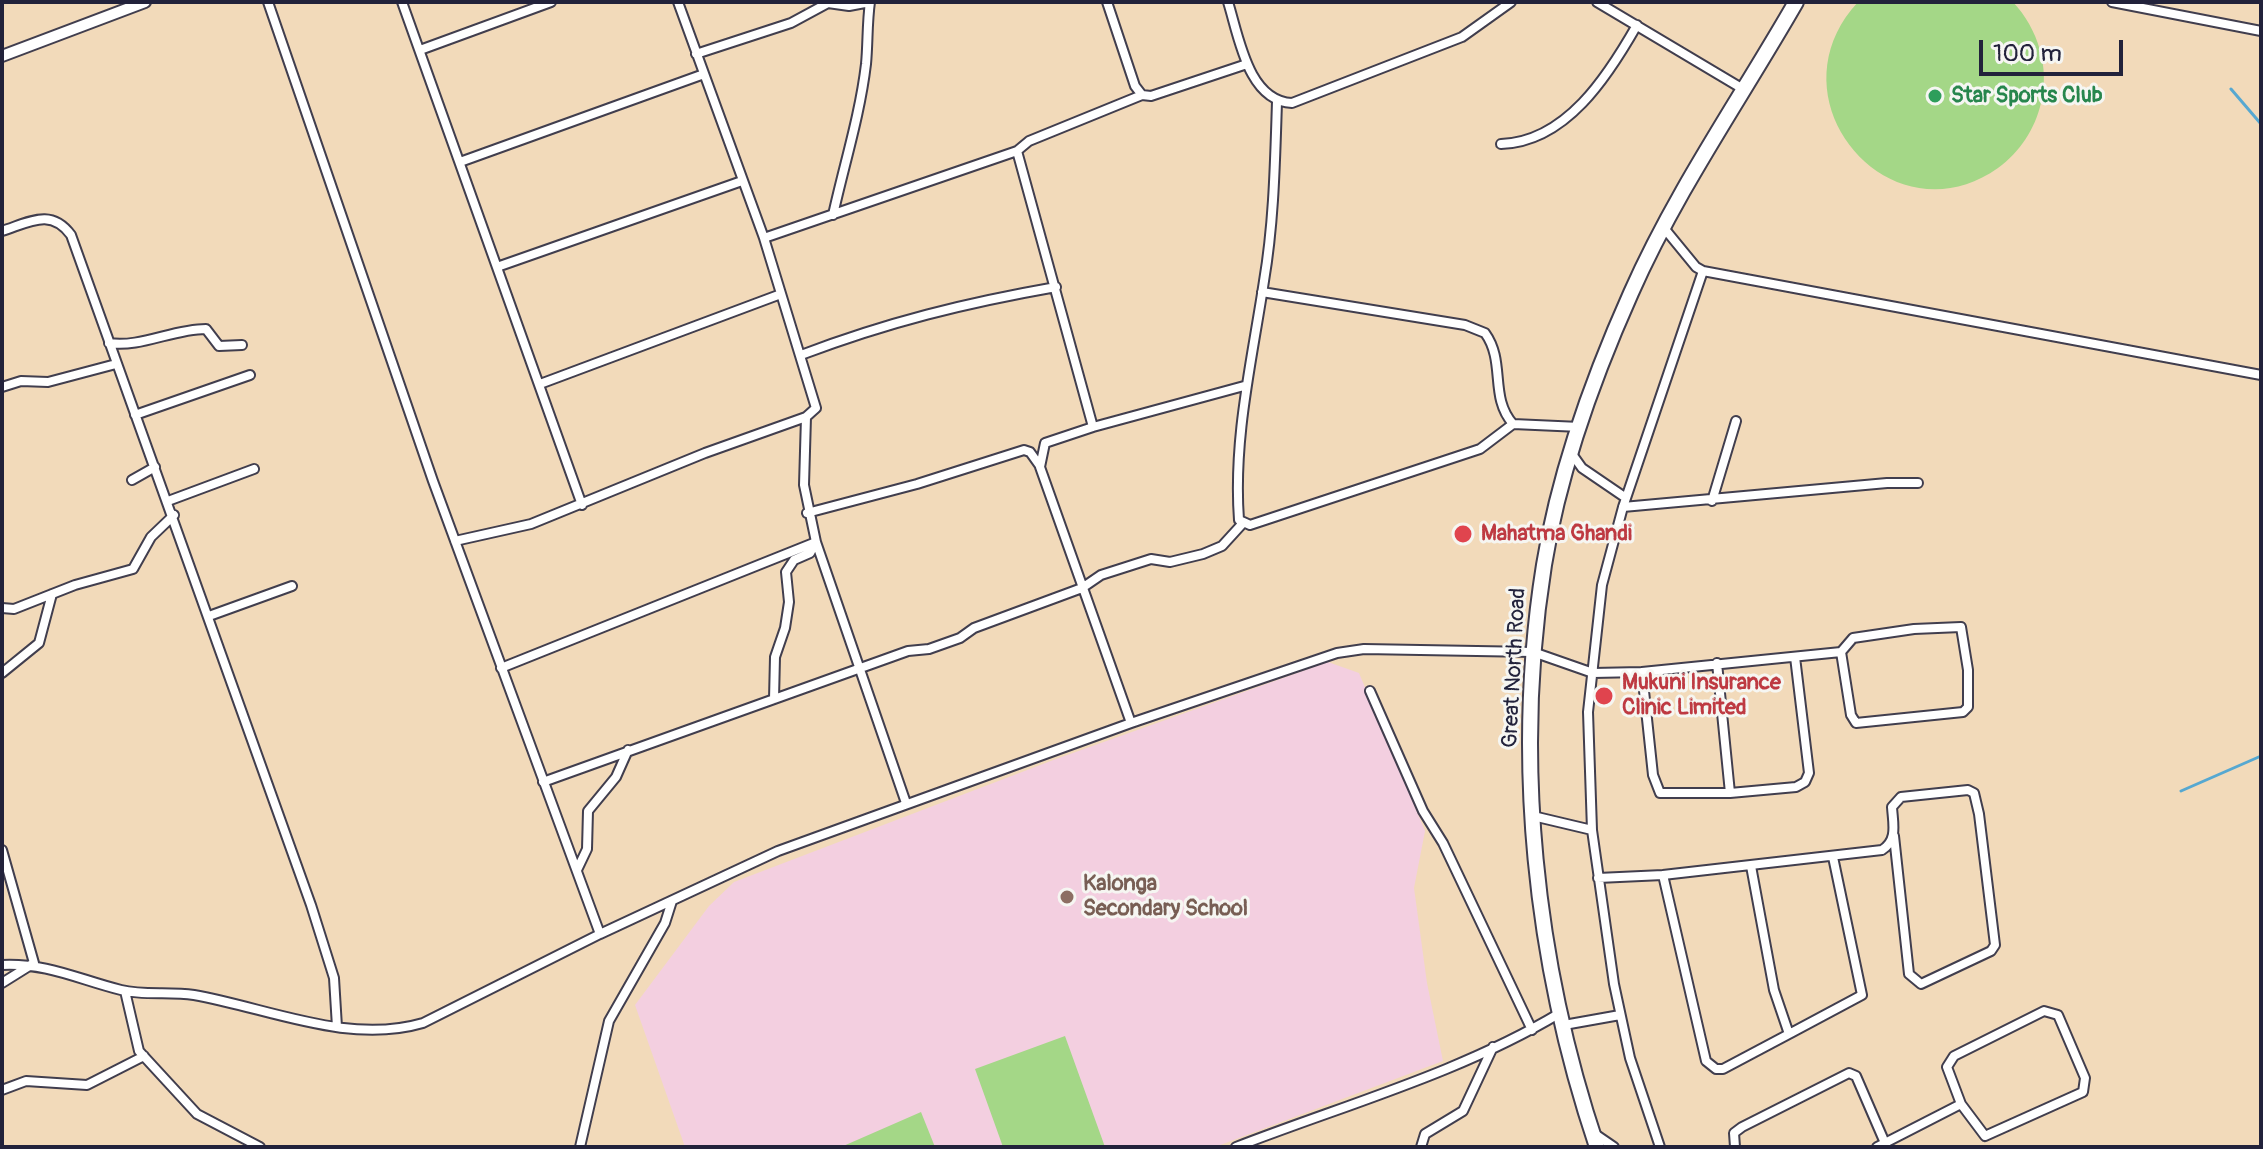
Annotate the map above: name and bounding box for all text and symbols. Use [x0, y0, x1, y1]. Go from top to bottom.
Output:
scale bar [1983, 24, 2127, 74]
text: 100 m [1993, 39, 2062, 68]
place label: Star Sports Club [1951, 83, 2103, 109]
marker: Star Sports Club [1926, 87, 1944, 105]
place label: Mahatma Ghandi [1481, 521, 1632, 547]
marker: Mahatma Ghandi [1452, 523, 1474, 545]
street label: Great North Road [1498, 587, 1532, 749]
place label: Mukuni Insurance Clinic Limited [1622, 670, 1781, 722]
marker: Mukuni Insurance Clinic Limited [1593, 685, 1615, 707]
place label: Kalonga Secondary School [1083, 871, 1248, 922]
marker: Kalonga Secondary School [1058, 888, 1076, 906]

